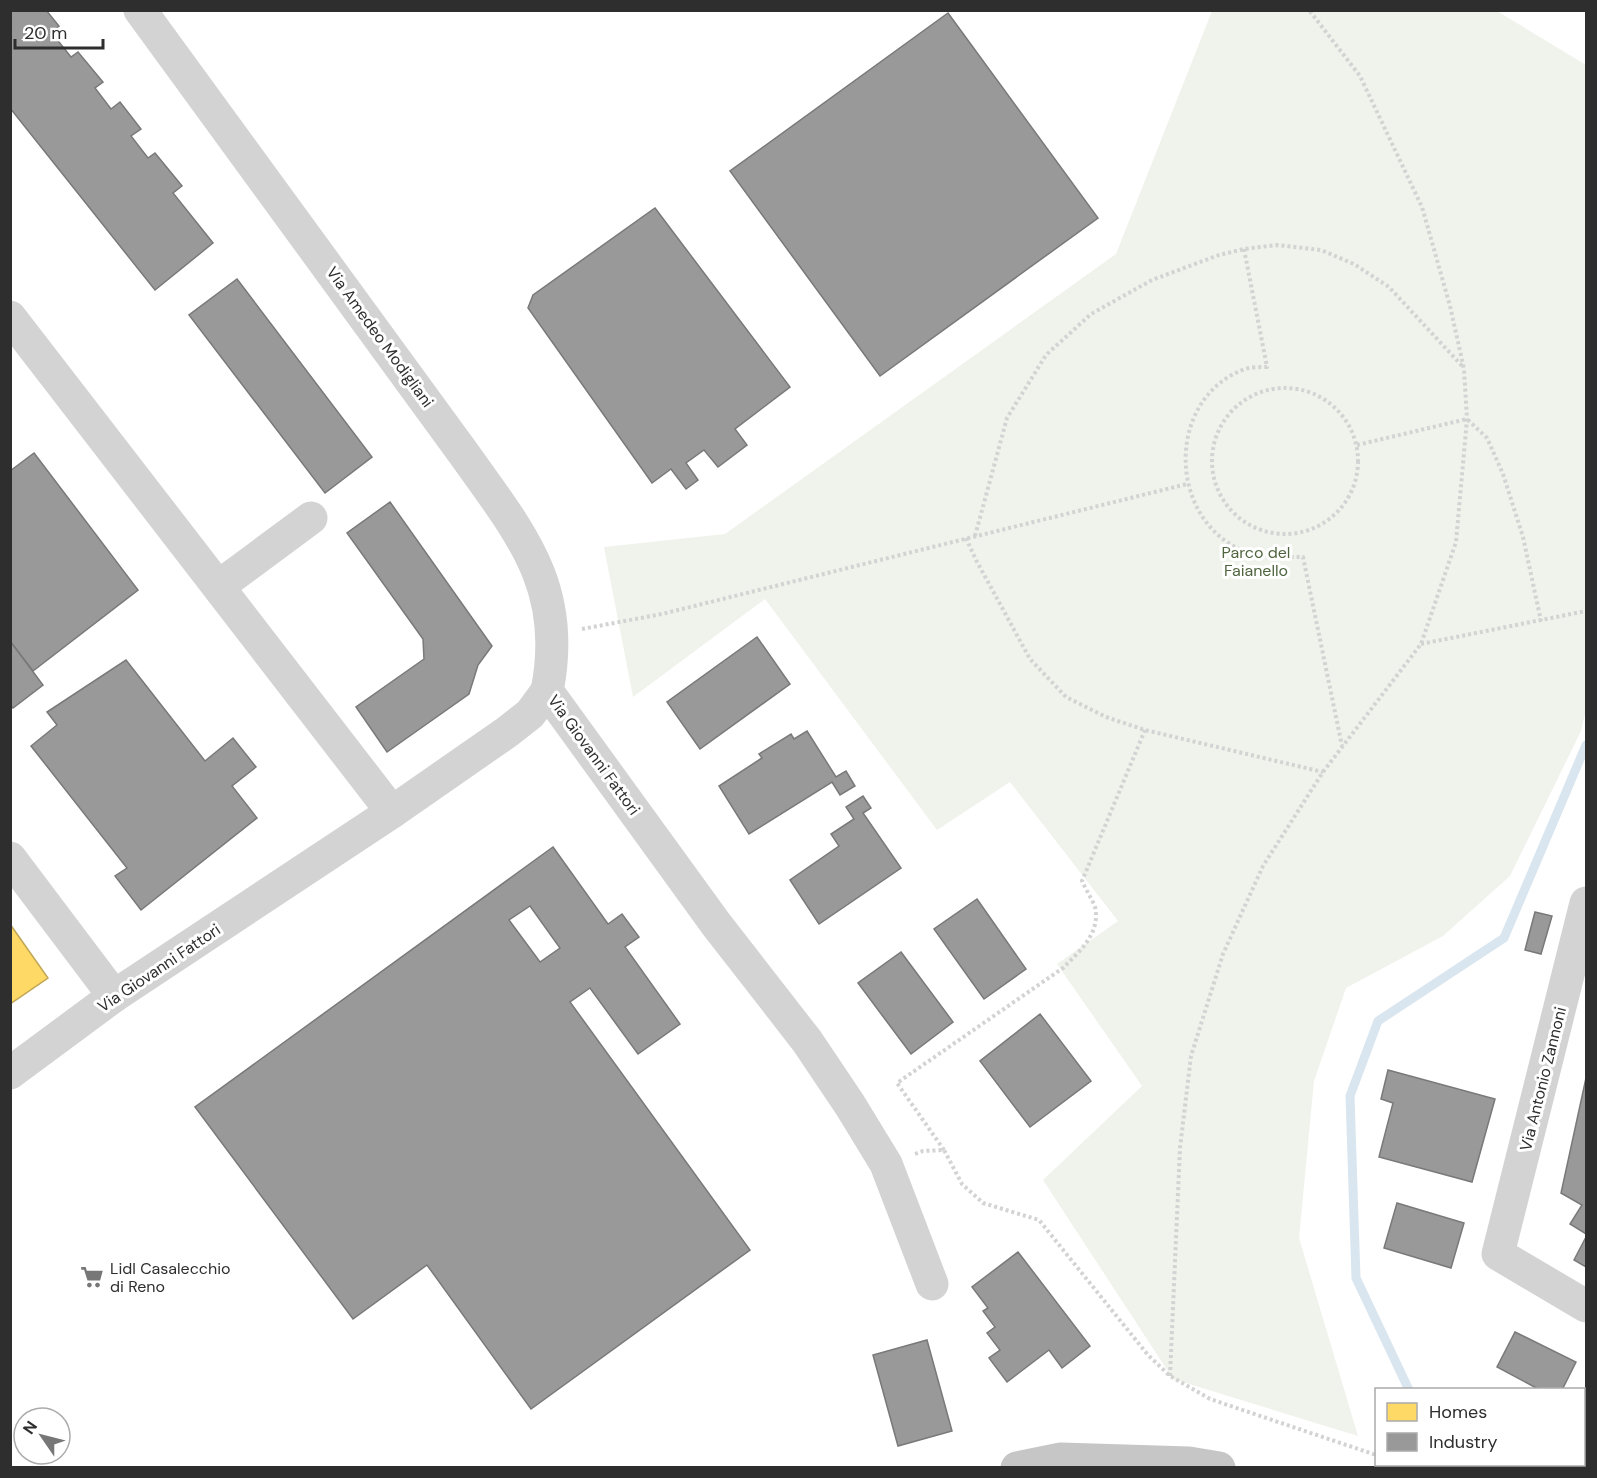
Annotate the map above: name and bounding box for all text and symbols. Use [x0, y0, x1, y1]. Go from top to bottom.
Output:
scale bar [15, 12, 104, 50]
text: 20 m [24, 21, 67, 45]
street label: Via Amedeo Modigliani [322, 262, 438, 412]
park label: Parco del Faianello [1222, 542, 1290, 581]
street label: Via Giovanni Fattori [543, 691, 645, 819]
street label: Via Giovanni Fattori [94, 919, 224, 1017]
street label: Via Antonio Zannoni [1515, 1005, 1571, 1153]
place label: Lidl Casalecchio di Reno [110, 1258, 231, 1297]
supermarket icon: Lidl Casalecchio di Reno [79, 1264, 105, 1290]
legend [1375, 1388, 1585, 1466]
text: Homes [1429, 1400, 1487, 1424]
north arrow [12, 1406, 72, 1466]
text: N [18, 1417, 42, 1438]
text: Industry [1429, 1430, 1498, 1454]

